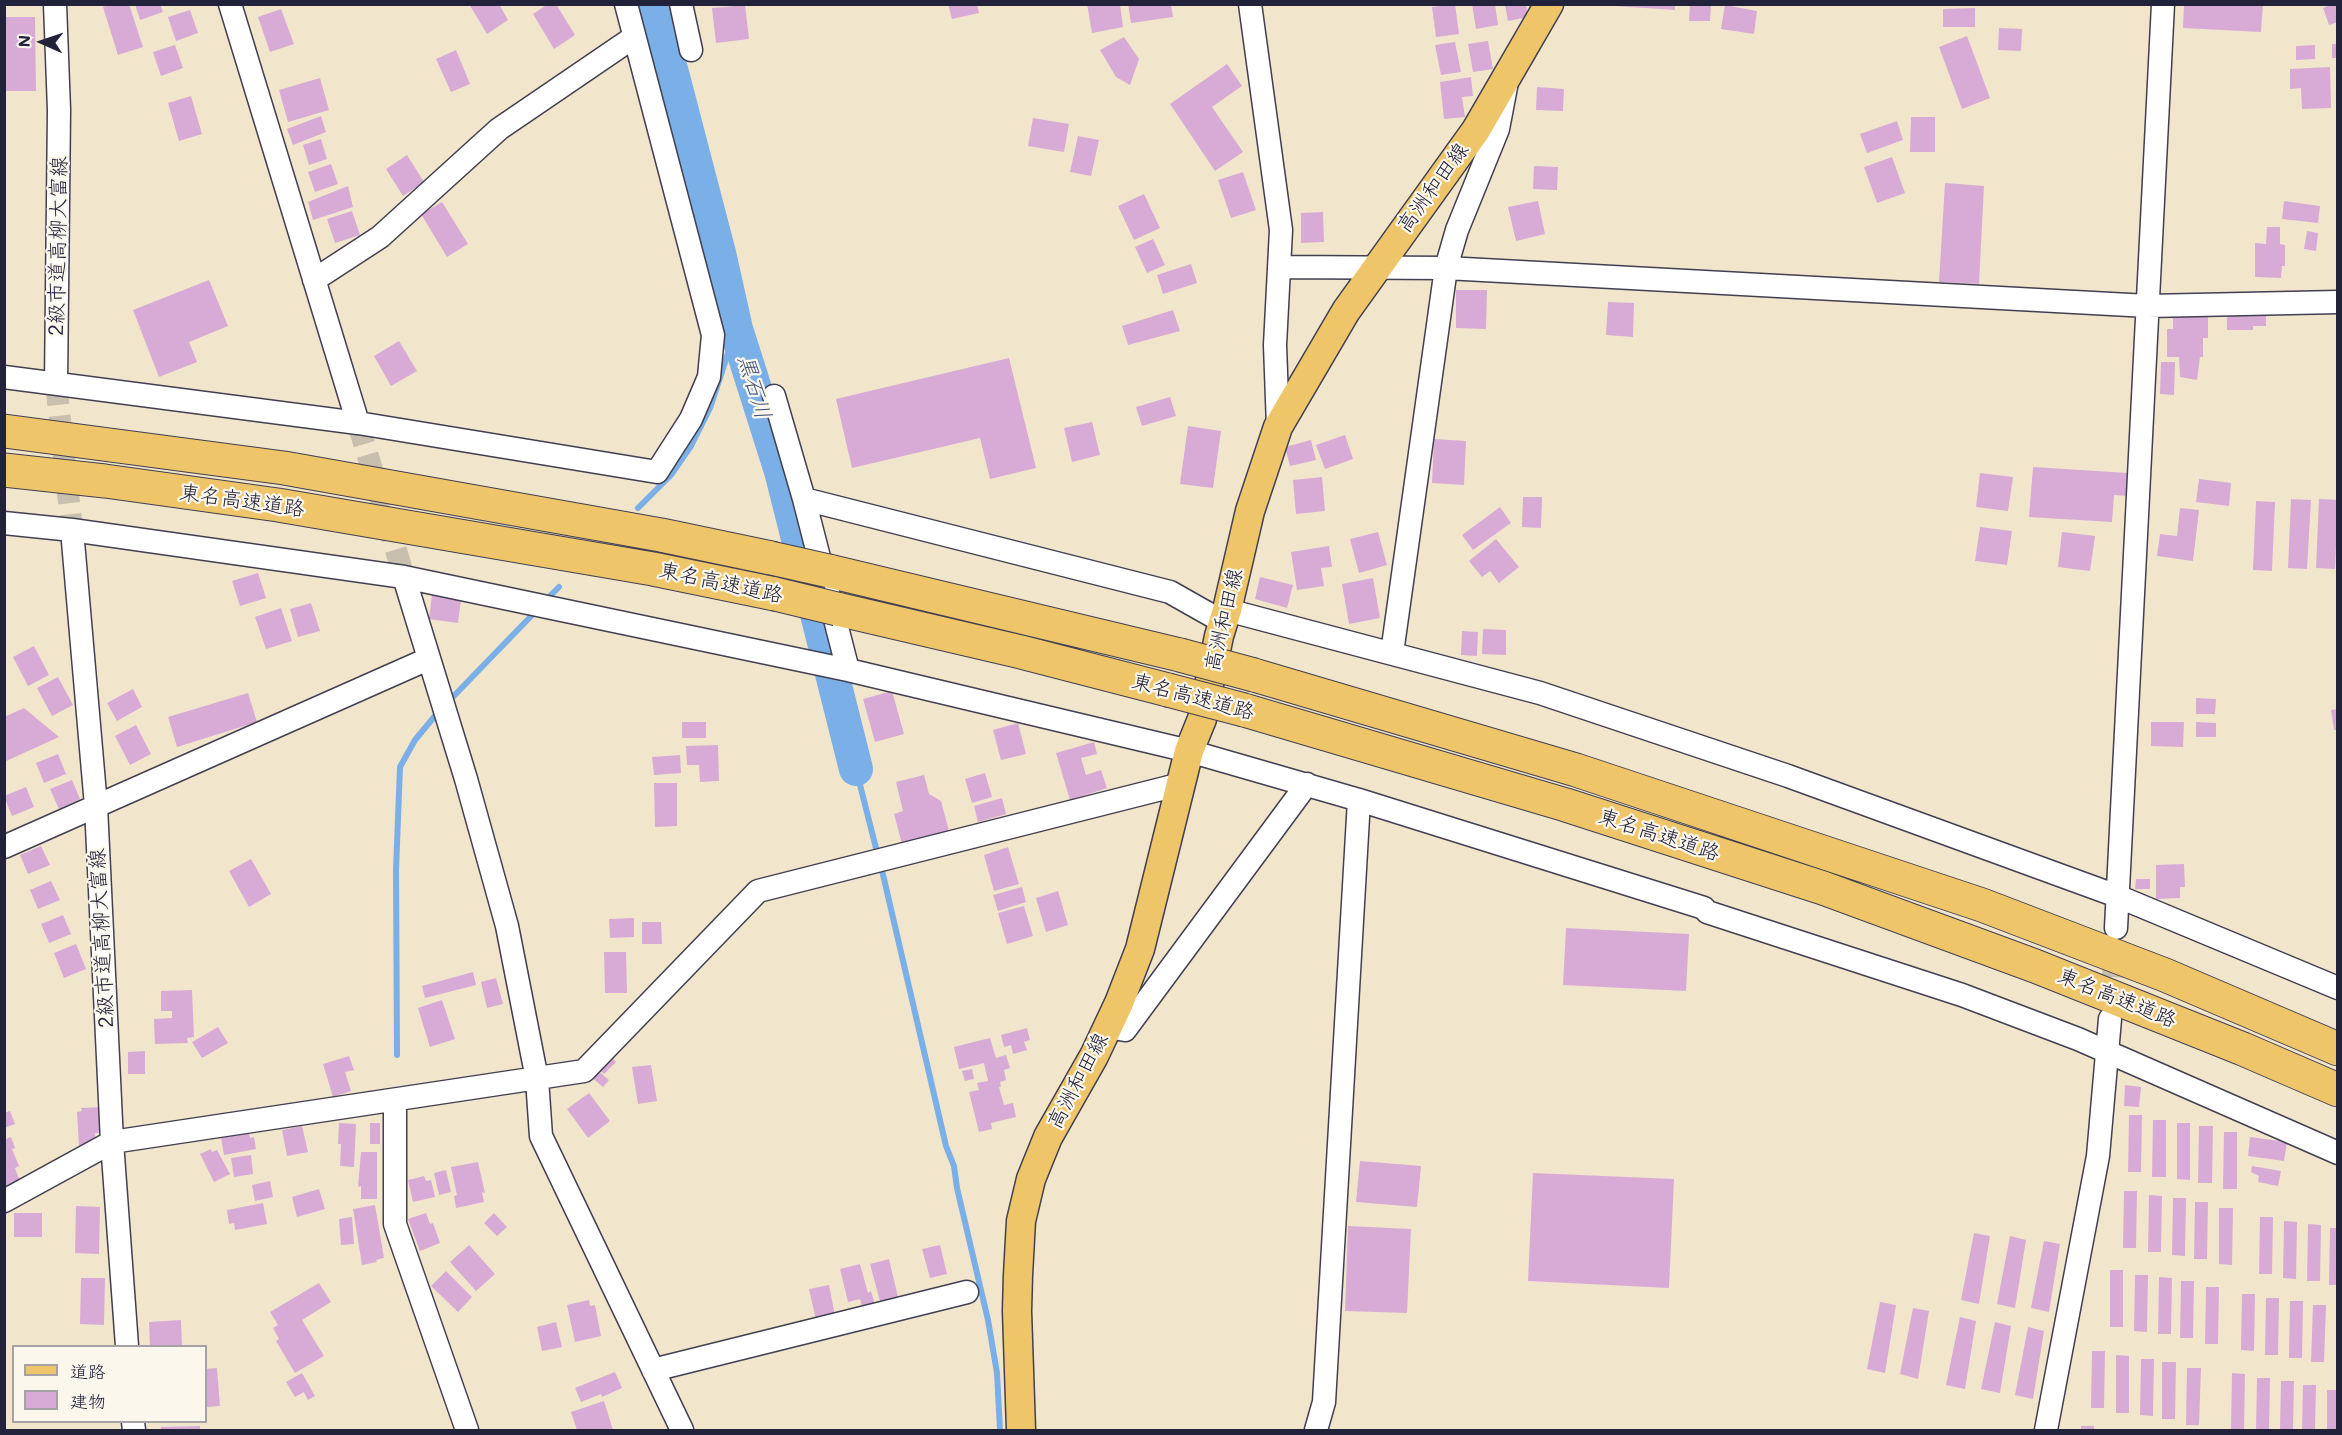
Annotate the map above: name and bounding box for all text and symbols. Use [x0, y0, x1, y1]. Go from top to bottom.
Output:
north arrow [12, 12, 72, 72]
text: N [13, 34, 34, 48]
street label: 高洲和田線 [1392, 138, 1474, 238]
street label: 2級市道高柳大富線 [44, 156, 72, 336]
water label: 黒石川 [732, 352, 776, 422]
street label: 東名高速道路 [178, 480, 306, 522]
street label: 東名高速道路 [657, 558, 785, 608]
street label: 高洲和田線 [1200, 566, 1248, 674]
street label: 東名高速道路 [1129, 669, 1257, 725]
street label: 東名高速道路 [1595, 804, 1723, 866]
street label: 2級市道高柳大富線 [85, 848, 119, 1028]
street label: 東名高速道路 [2054, 963, 2180, 1033]
street label: 高洲和田線 [1042, 1029, 1114, 1133]
legend [12, 1345, 207, 1423]
text: 道路 [70, 1359, 106, 1383]
text: 建物 [70, 1389, 106, 1413]

